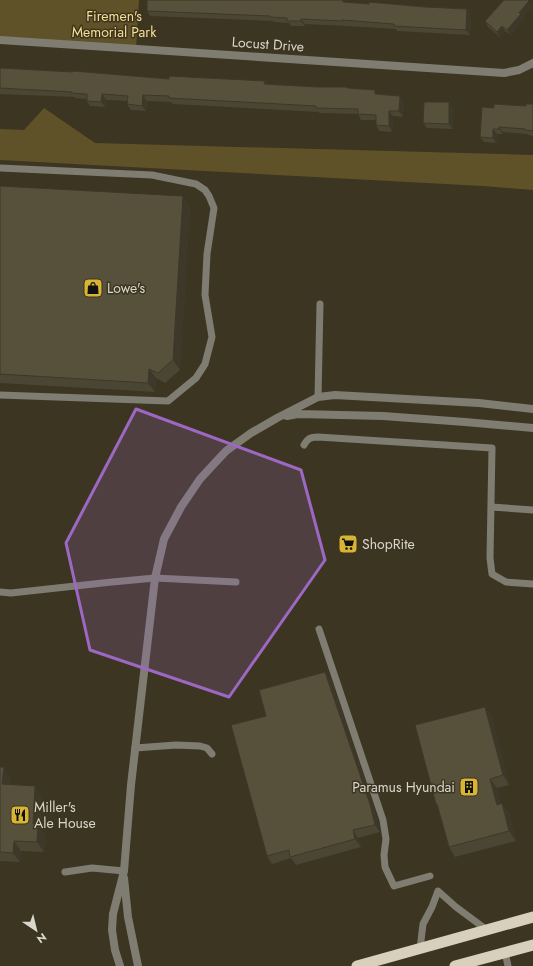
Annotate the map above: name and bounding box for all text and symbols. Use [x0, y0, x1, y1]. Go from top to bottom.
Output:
park label: Firemen's Memorial Park [72, 6, 157, 42]
street label: Locust Drive [231, 32, 305, 56]
shop icon: Lowe's [82, 277, 104, 299]
place label: Lowe's [107, 278, 145, 298]
supermarket icon: ShopRite [337, 533, 359, 555]
place label: ShopRite [362, 534, 415, 554]
building icon: Paramus Hyundai [458, 776, 480, 798]
place label: Paramus Hyundai [352, 777, 455, 797]
place label: Miller's Ale House [34, 797, 96, 833]
restaurant icon: Miller's Ale House [9, 804, 31, 826]
north arrow [16, 910, 56, 950]
text: N [34, 929, 50, 947]

